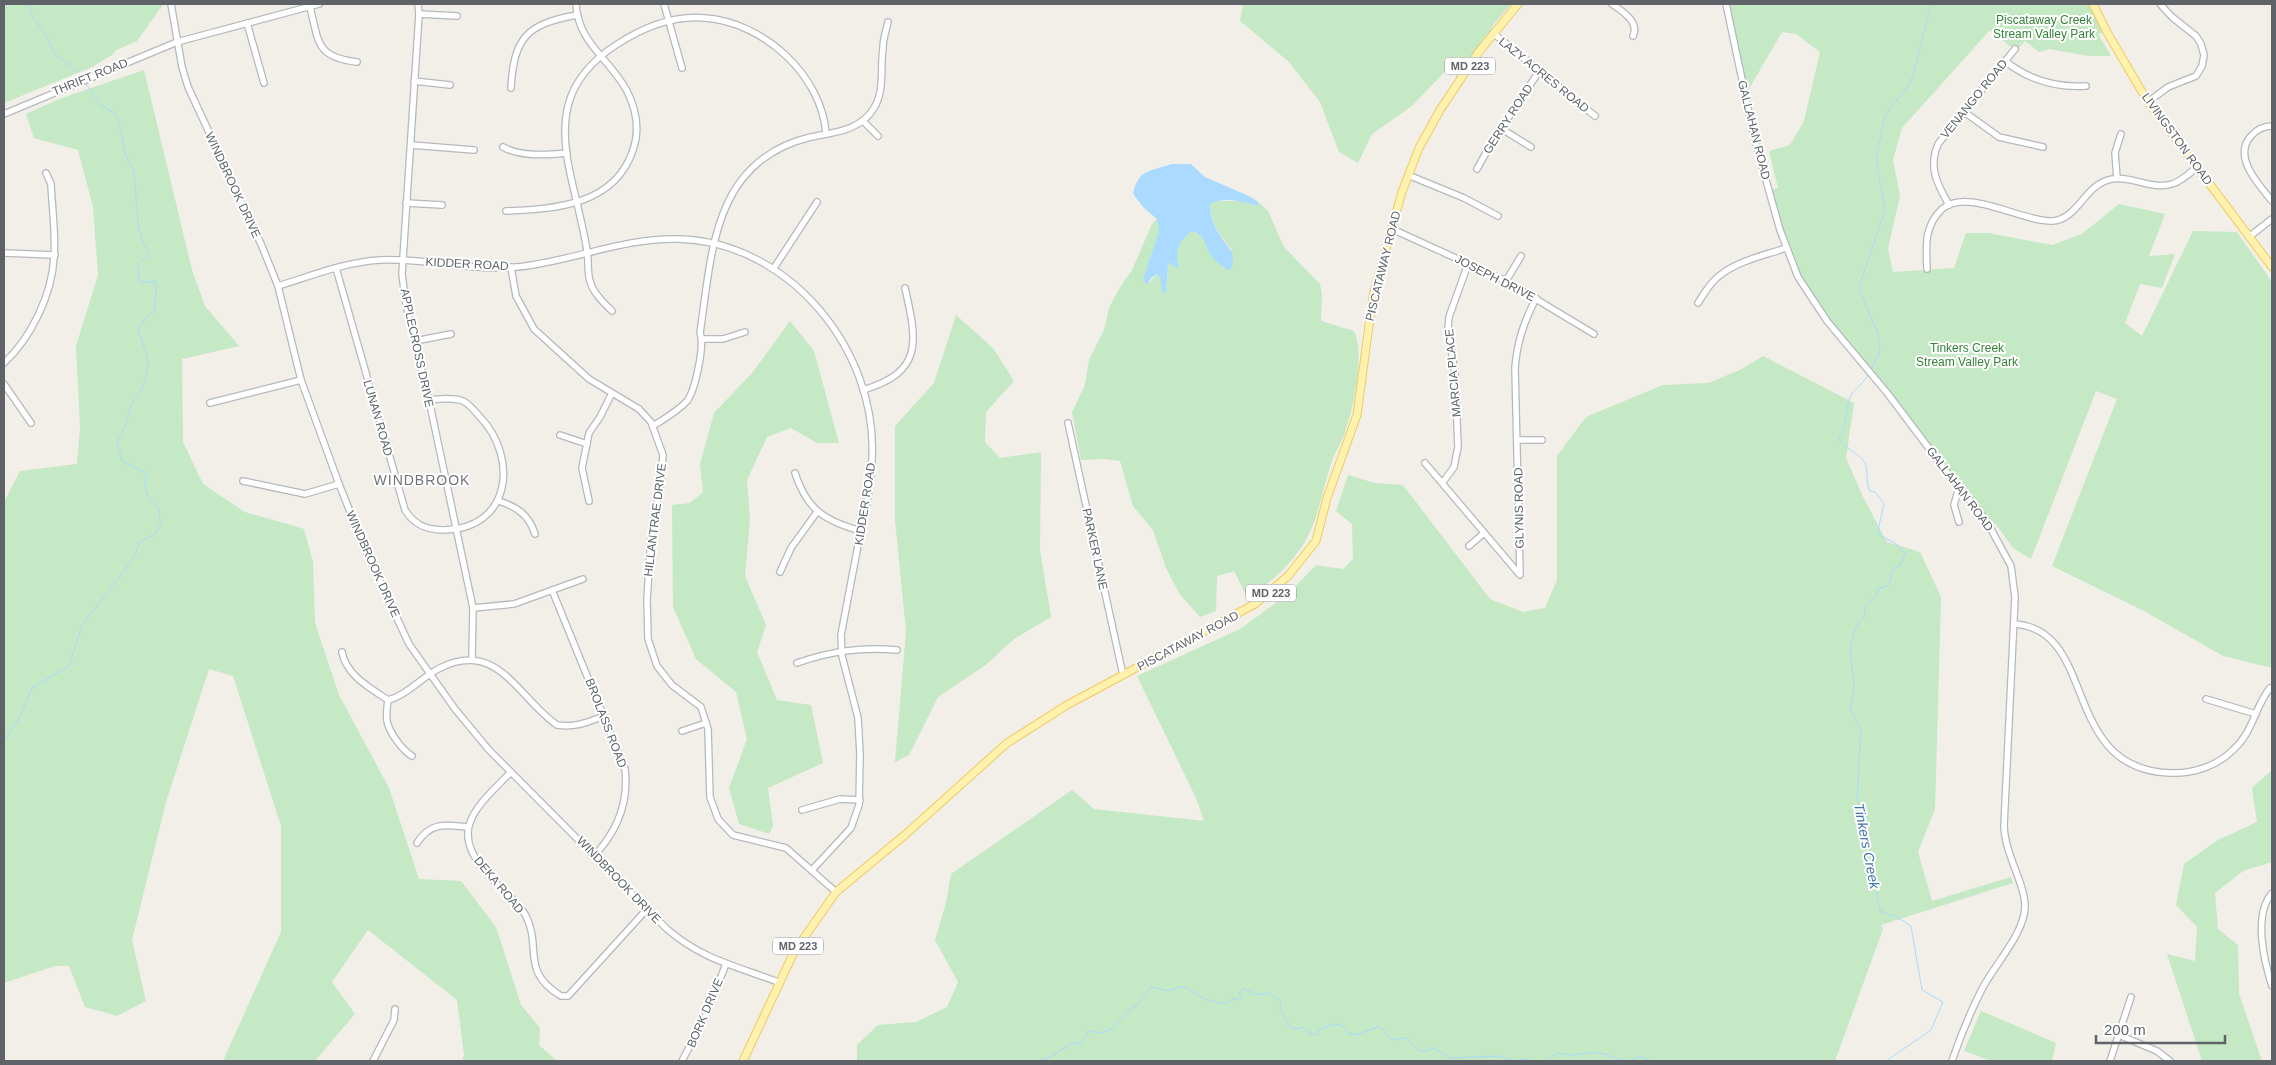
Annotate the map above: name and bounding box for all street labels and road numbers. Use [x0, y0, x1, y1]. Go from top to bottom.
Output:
street label: LAZY ACRES ROAD [1496, 34, 1592, 116]
street label: THRIFT ROAD [50, 55, 130, 99]
street label: VENANGO ROAD [1938, 56, 2010, 141]
road number: MD 223 [1445, 58, 1495, 74]
street label: GALLAHAN ROAD [1735, 79, 1773, 182]
street label: GERRY ROAD [1480, 81, 1536, 156]
street label: LIVINGSTON ROAD [2139, 90, 2215, 188]
street label: WINDBROOK DRIVE [202, 130, 264, 240]
street label: PISCATAWAY ROAD [1363, 209, 1404, 322]
street label: JOSEPH DRIVE [1453, 252, 1537, 304]
street label: KIDDER ROAD [425, 255, 509, 273]
street label: APPLECROSS DRIVE [398, 287, 436, 409]
street label: MARCIA PLACE [1442, 328, 1464, 418]
street label: LUNAN ROAD [360, 378, 396, 458]
street label: GALLAHAN ROAD [1924, 444, 1996, 534]
street label: KIDDER ROAD [852, 461, 878, 546]
street label: HILLANTRAE DRIVE [641, 463, 669, 577]
street label: GLYNIS ROAD [1511, 467, 1527, 549]
street label: PARKER LANE [1080, 507, 1110, 591]
street label: WINDBROOK DRIVE [343, 508, 403, 620]
road number: MD 223 [1246, 584, 1296, 602]
street label: PISCATAWAY ROAD [1135, 608, 1241, 674]
street label: BROLASS ROAD [582, 676, 630, 770]
street label: WINDBROOK DRIVE [574, 834, 664, 926]
street label: DEKA ROAD [471, 854, 527, 917]
road number: MD 223 [773, 938, 823, 954]
street label: BORK DRIVE [684, 976, 726, 1050]

